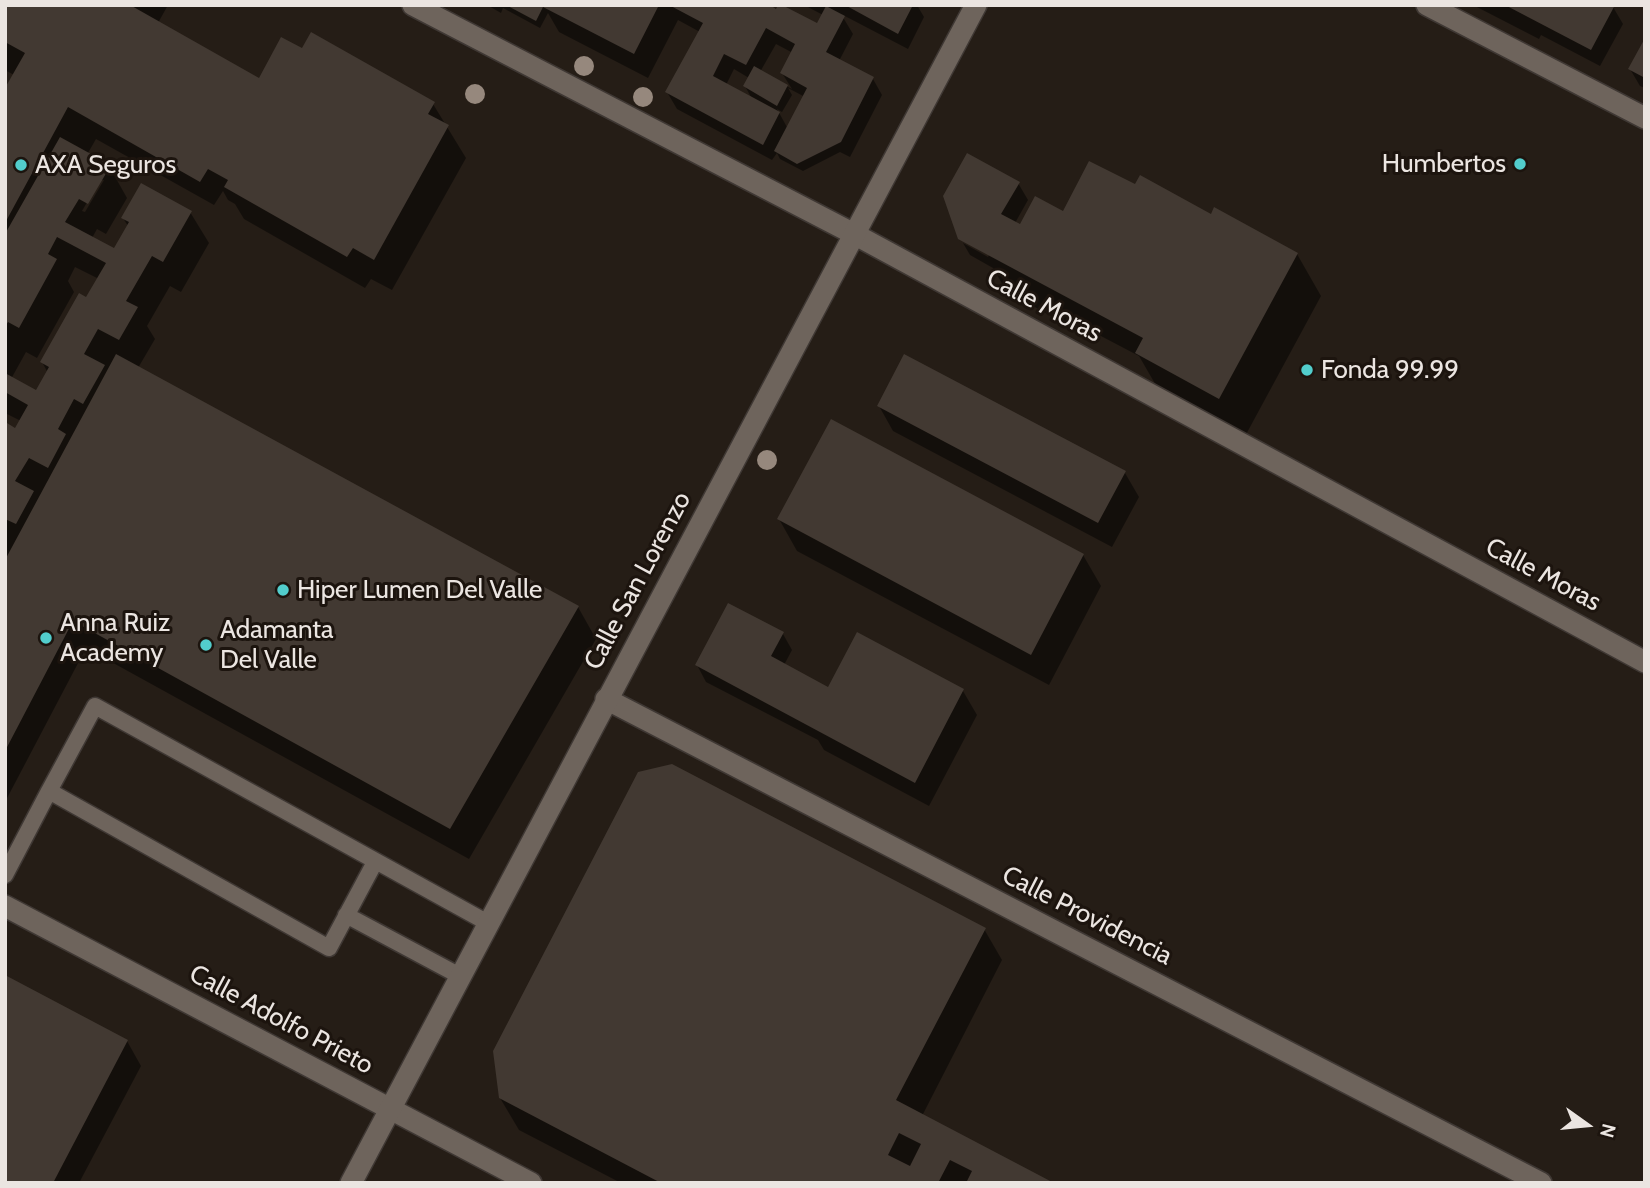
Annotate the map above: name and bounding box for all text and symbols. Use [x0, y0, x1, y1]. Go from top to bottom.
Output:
place label: Humbertos [1382, 148, 1506, 180]
place label: AXA Seguros [35, 149, 176, 181]
marker: Humbertos [1512, 156, 1528, 172]
marker: AXA Seguros [13, 157, 29, 173]
street label: Calle Moras [981, 263, 1107, 349]
place label: Fonda 99.99 [1321, 354, 1459, 386]
marker: Fonda 99.99 [1299, 362, 1315, 378]
street label: Calle San Lorenzo [578, 487, 698, 675]
street label: Calle Moras [1480, 532, 1606, 618]
place label: Hiper Lumen Del Valle [297, 574, 542, 606]
marker: Hiper Lumen Del Valle [275, 582, 291, 598]
place label: Anna Ruiz Academy [60, 607, 170, 668]
place label: Adamanta Del Valle [220, 614, 333, 676]
marker: Anna Ruiz Academy [38, 630, 54, 646]
marker: Adamanta Del Valle [198, 637, 214, 653]
street label: Calle Providencia [997, 860, 1177, 972]
street label: Calle Adolfo Prieto [184, 958, 378, 1082]
north arrow [1552, 1090, 1622, 1160]
text: N [1595, 1121, 1621, 1140]

